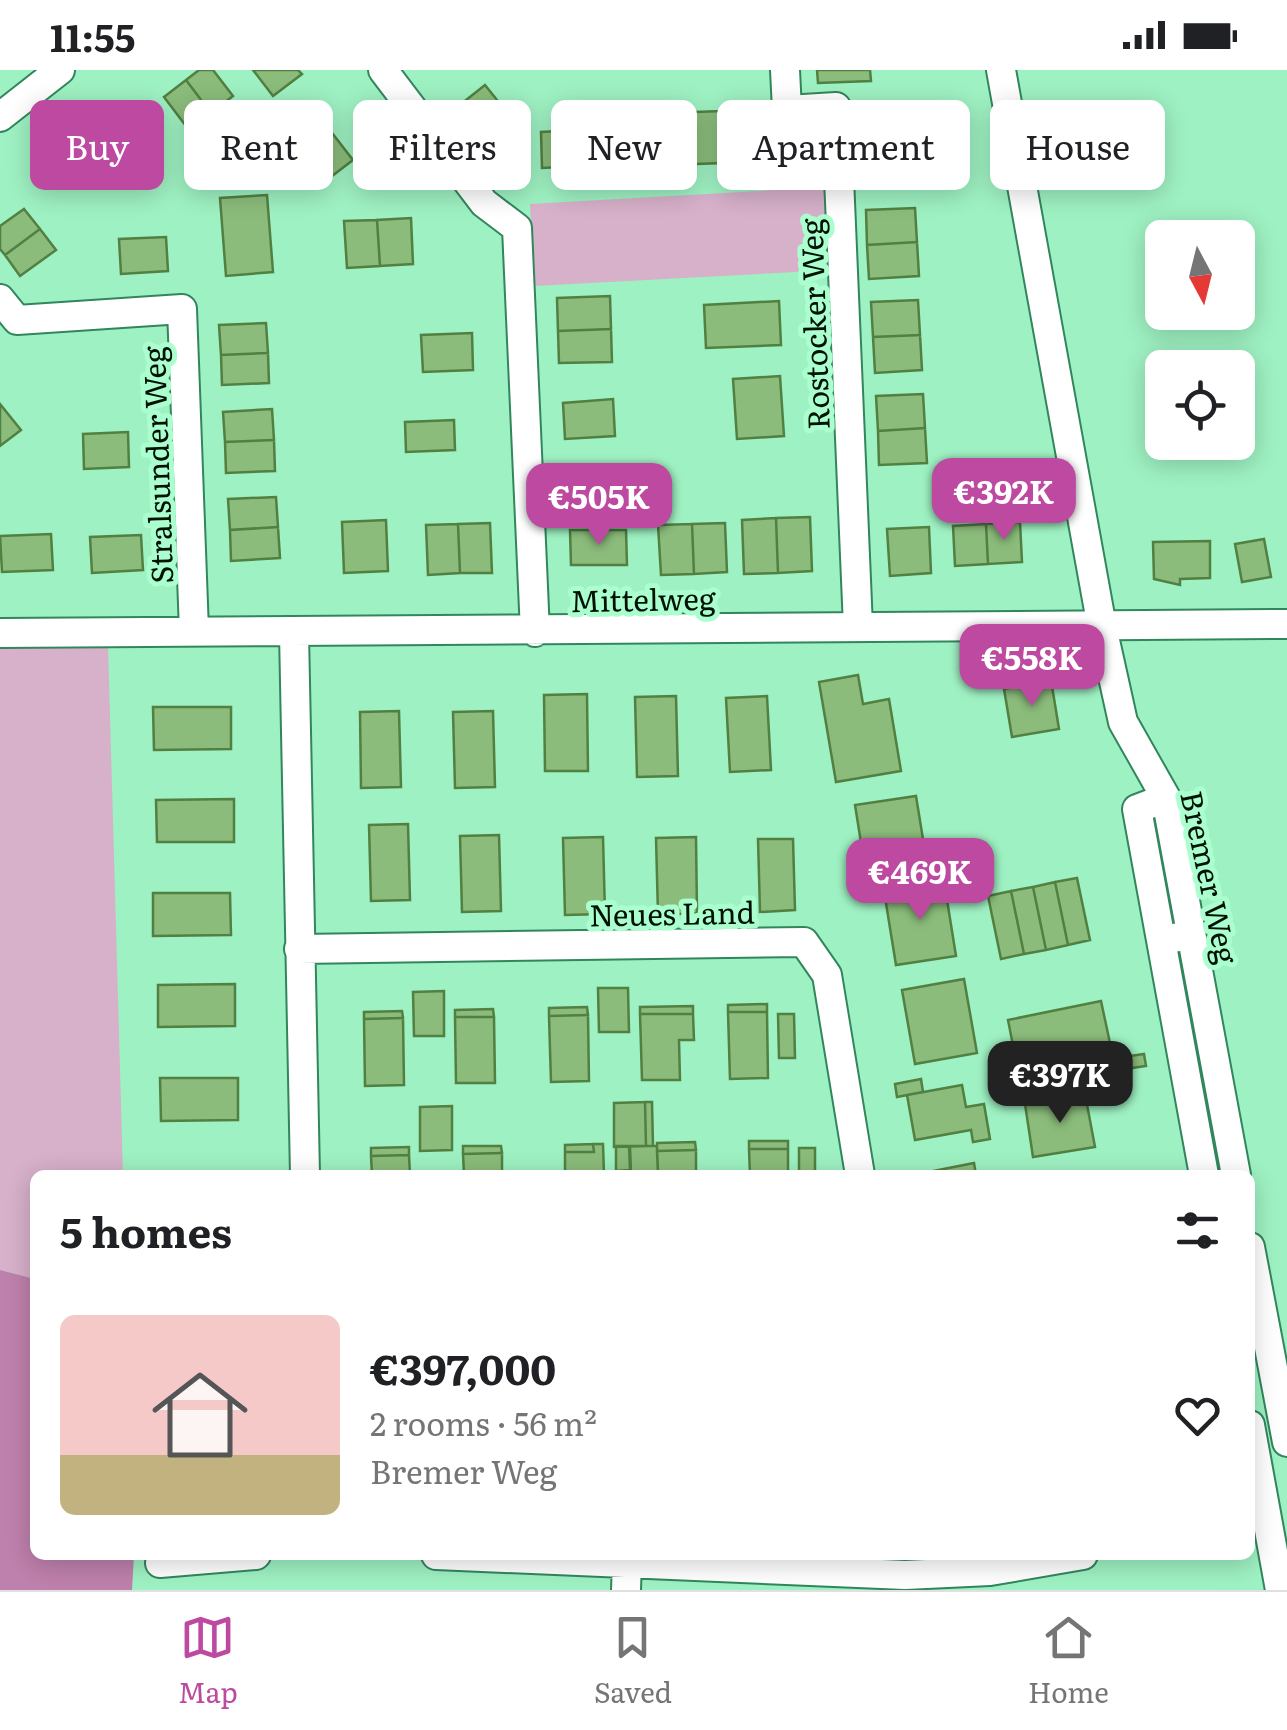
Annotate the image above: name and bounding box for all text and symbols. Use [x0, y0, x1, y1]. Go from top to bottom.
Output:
text: 11:55 [50, 7, 135, 64]
chip: Buy [30, 100, 164, 190]
chip: Rent [184, 100, 333, 190]
chip: Filters [353, 100, 531, 190]
chip: New [551, 100, 697, 190]
chip: Apartment [717, 100, 970, 190]
chip: House [990, 100, 1165, 190]
street label: Rostocker Weg [787, 217, 839, 430]
north arrow [1145, 220, 1255, 330]
map controls [1145, 220, 1255, 460]
street label: Stralsunder Weg [130, 345, 182, 584]
button: locate [1145, 350, 1255, 460]
pin: €392K [934, 458, 1074, 543]
pin: €505K [529, 463, 669, 548]
text: €392K [954, 466, 1054, 514]
text: €505K [548, 471, 650, 519]
street label: Mittelweg [570, 575, 716, 621]
pin: €558K [962, 624, 1102, 709]
text: €558K [981, 632, 1083, 680]
street label: Bremer Weg [1171, 786, 1251, 968]
pin: €469K [850, 838, 990, 923]
text: €469K [868, 846, 972, 894]
street label: Neues Land [589, 889, 755, 935]
pin: €397K [990, 1041, 1130, 1126]
text: €397K [1010, 1049, 1110, 1097]
text: 5 homes [60, 1199, 232, 1261]
icon: filters [1170, 1203, 1225, 1258]
text: €397,000 [370, 1336, 556, 1398]
icon: home [140, 1355, 260, 1475]
icon: heart [1170, 1388, 1225, 1443]
text: 2 rooms · 56 m² [370, 1398, 597, 1446]
text: Bremer Weg [370, 1446, 557, 1494]
tab: Map [178, 1610, 238, 1712]
tab: Saved [594, 1610, 672, 1712]
tab: Home [1028, 1610, 1109, 1712]

